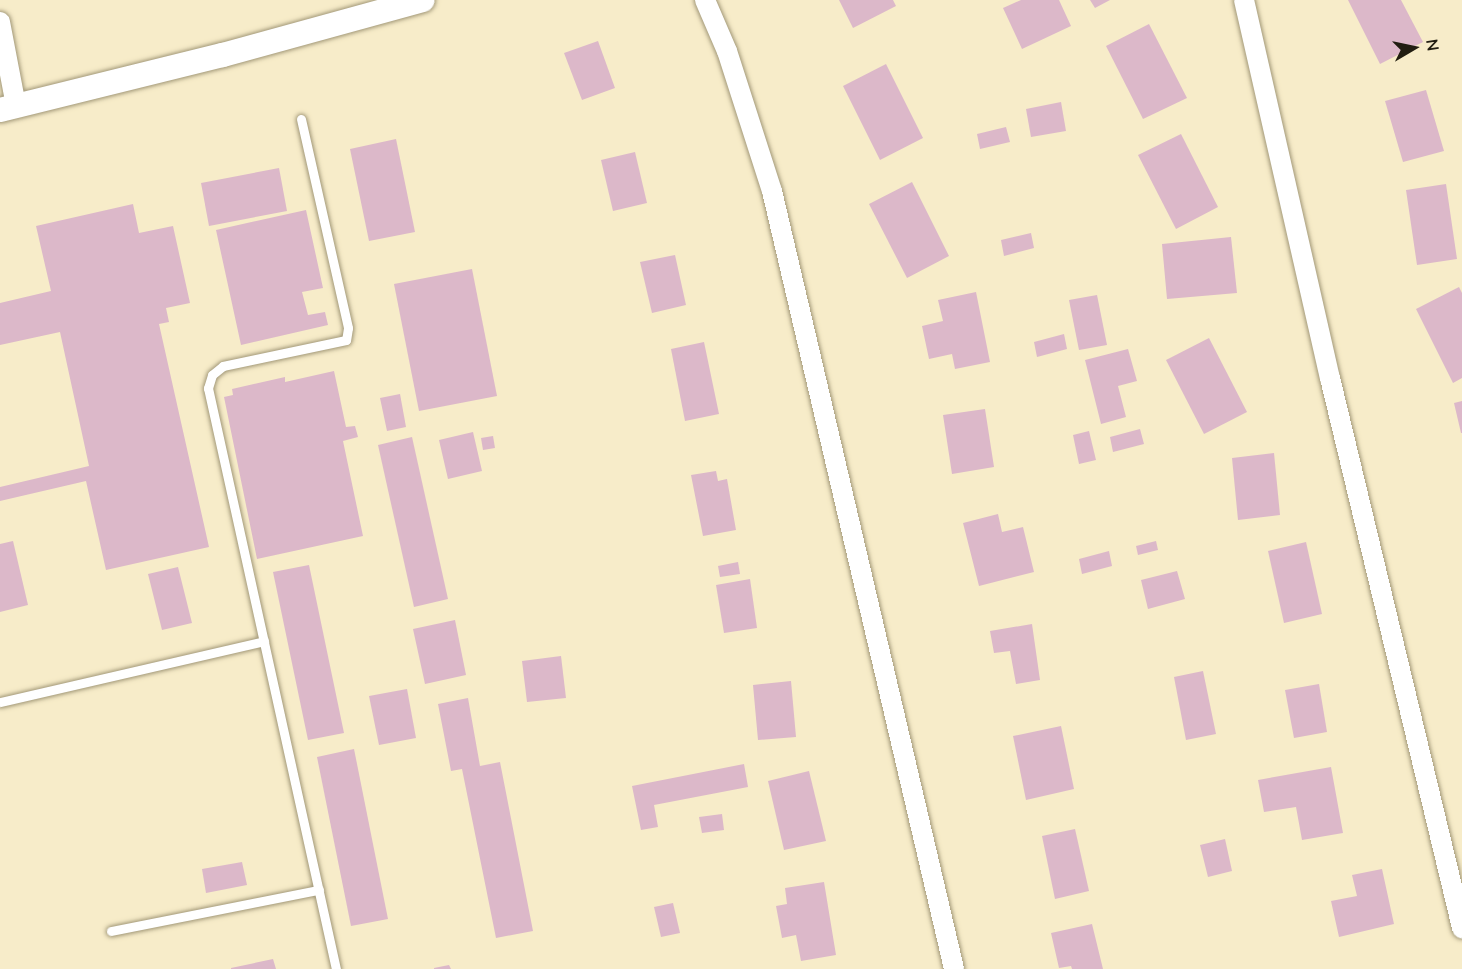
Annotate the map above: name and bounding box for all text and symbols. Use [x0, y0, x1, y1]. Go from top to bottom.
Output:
north arrow [1384, 18, 1444, 78]
text: N [1420, 38, 1444, 53]

